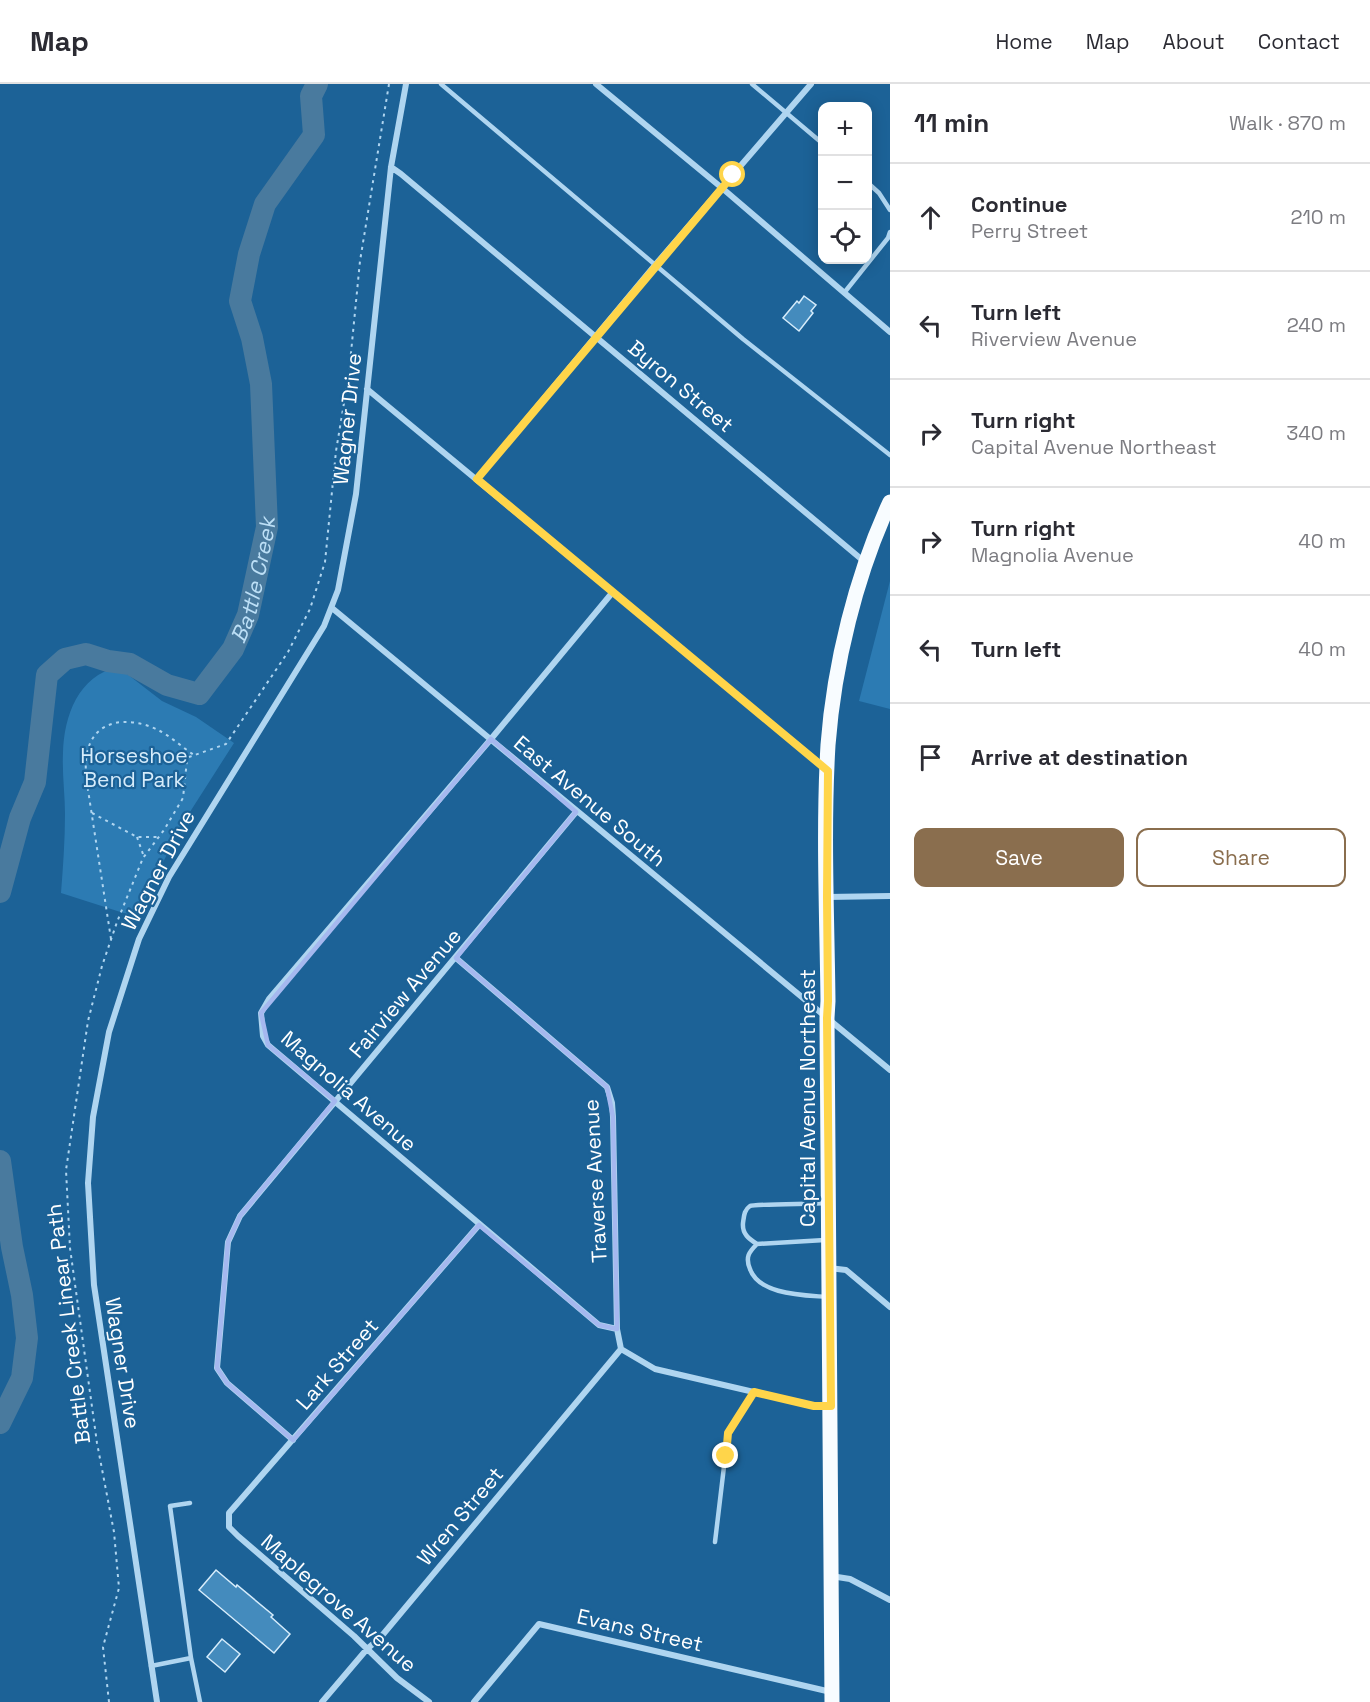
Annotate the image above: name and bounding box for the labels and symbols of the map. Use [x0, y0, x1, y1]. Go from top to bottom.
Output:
route start [719, 161, 745, 187]
street label: Byron Street [623, 334, 739, 438]
street label: Wagner Drive [327, 352, 367, 486]
water label: Battle Creek [224, 515, 281, 647]
street label: East Avenue South [508, 730, 672, 872]
park label: Horseshoe Bend Park [80, 742, 188, 793]
street label: Wagner Drive [115, 805, 201, 935]
street label: Fairview Avenue [343, 923, 467, 1063]
street label: Capital Avenue Northeast [794, 969, 821, 1227]
street label: Magnolia Avenue [276, 1025, 422, 1157]
street label: Traverse Avenue [577, 1099, 613, 1263]
street label: Battle Creek Linear Path [40, 1202, 96, 1446]
street label: Wagner Drive [99, 1296, 147, 1430]
street label: Lark Street [290, 1313, 384, 1415]
route end [712, 1442, 738, 1468]
street label: Wren Street [411, 1461, 509, 1571]
street label: Maplegrove Avenue [256, 1528, 422, 1678]
street label: Evans Street [574, 1602, 706, 1658]

